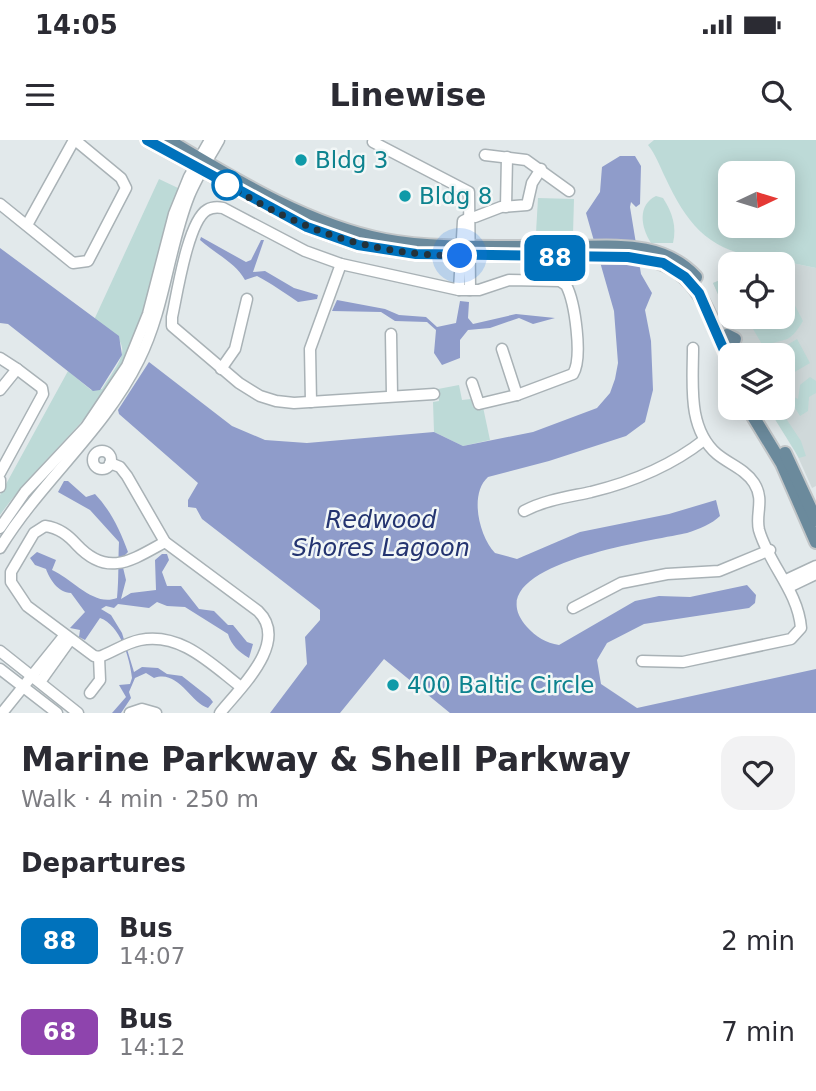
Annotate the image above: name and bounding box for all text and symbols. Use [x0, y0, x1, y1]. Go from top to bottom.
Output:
text: 14:05 [35, 10, 118, 40]
icon: menu [21, 76, 59, 114]
text: Linewise [329, 76, 487, 114]
icon: search [757, 76, 795, 114]
place label: Bldg 3 [315, 147, 388, 173]
marker: Bldg 3 [293, 152, 309, 168]
north arrow [718, 161, 794, 238]
map controls [718, 161, 795, 420]
unlabelled marker [212, 170, 242, 200]
place label: Bldg 8 [419, 183, 492, 209]
marker: Bldg 8 [397, 188, 413, 204]
line badge: 88 [524, 235, 586, 281]
your location [442, 238, 477, 273]
text: 88 [538, 244, 572, 272]
button: locate [718, 252, 795, 329]
button: layers [718, 343, 795, 420]
water label: Redwood Shores Lagoon [292, 506, 470, 562]
place label: 400 Baltic Circle [407, 672, 594, 698]
marker: 400 Baltic Circle [385, 677, 401, 693]
button: heart [721, 736, 795, 810]
text: Marine Parkway & Shell Parkway [21, 740, 631, 779]
text: Walk · 4 min · 250 m [21, 786, 259, 812]
text: Departures [21, 848, 186, 878]
text: Bus [119, 913, 173, 943]
text: 2 min [721, 926, 795, 956]
text: 88 [43, 927, 76, 955]
text: 14:07 [119, 943, 185, 969]
text: Bus [119, 1004, 173, 1034]
text: 7 min [721, 1017, 795, 1047]
text: 68 [43, 1018, 76, 1046]
text: 14:12 [119, 1034, 185, 1060]

